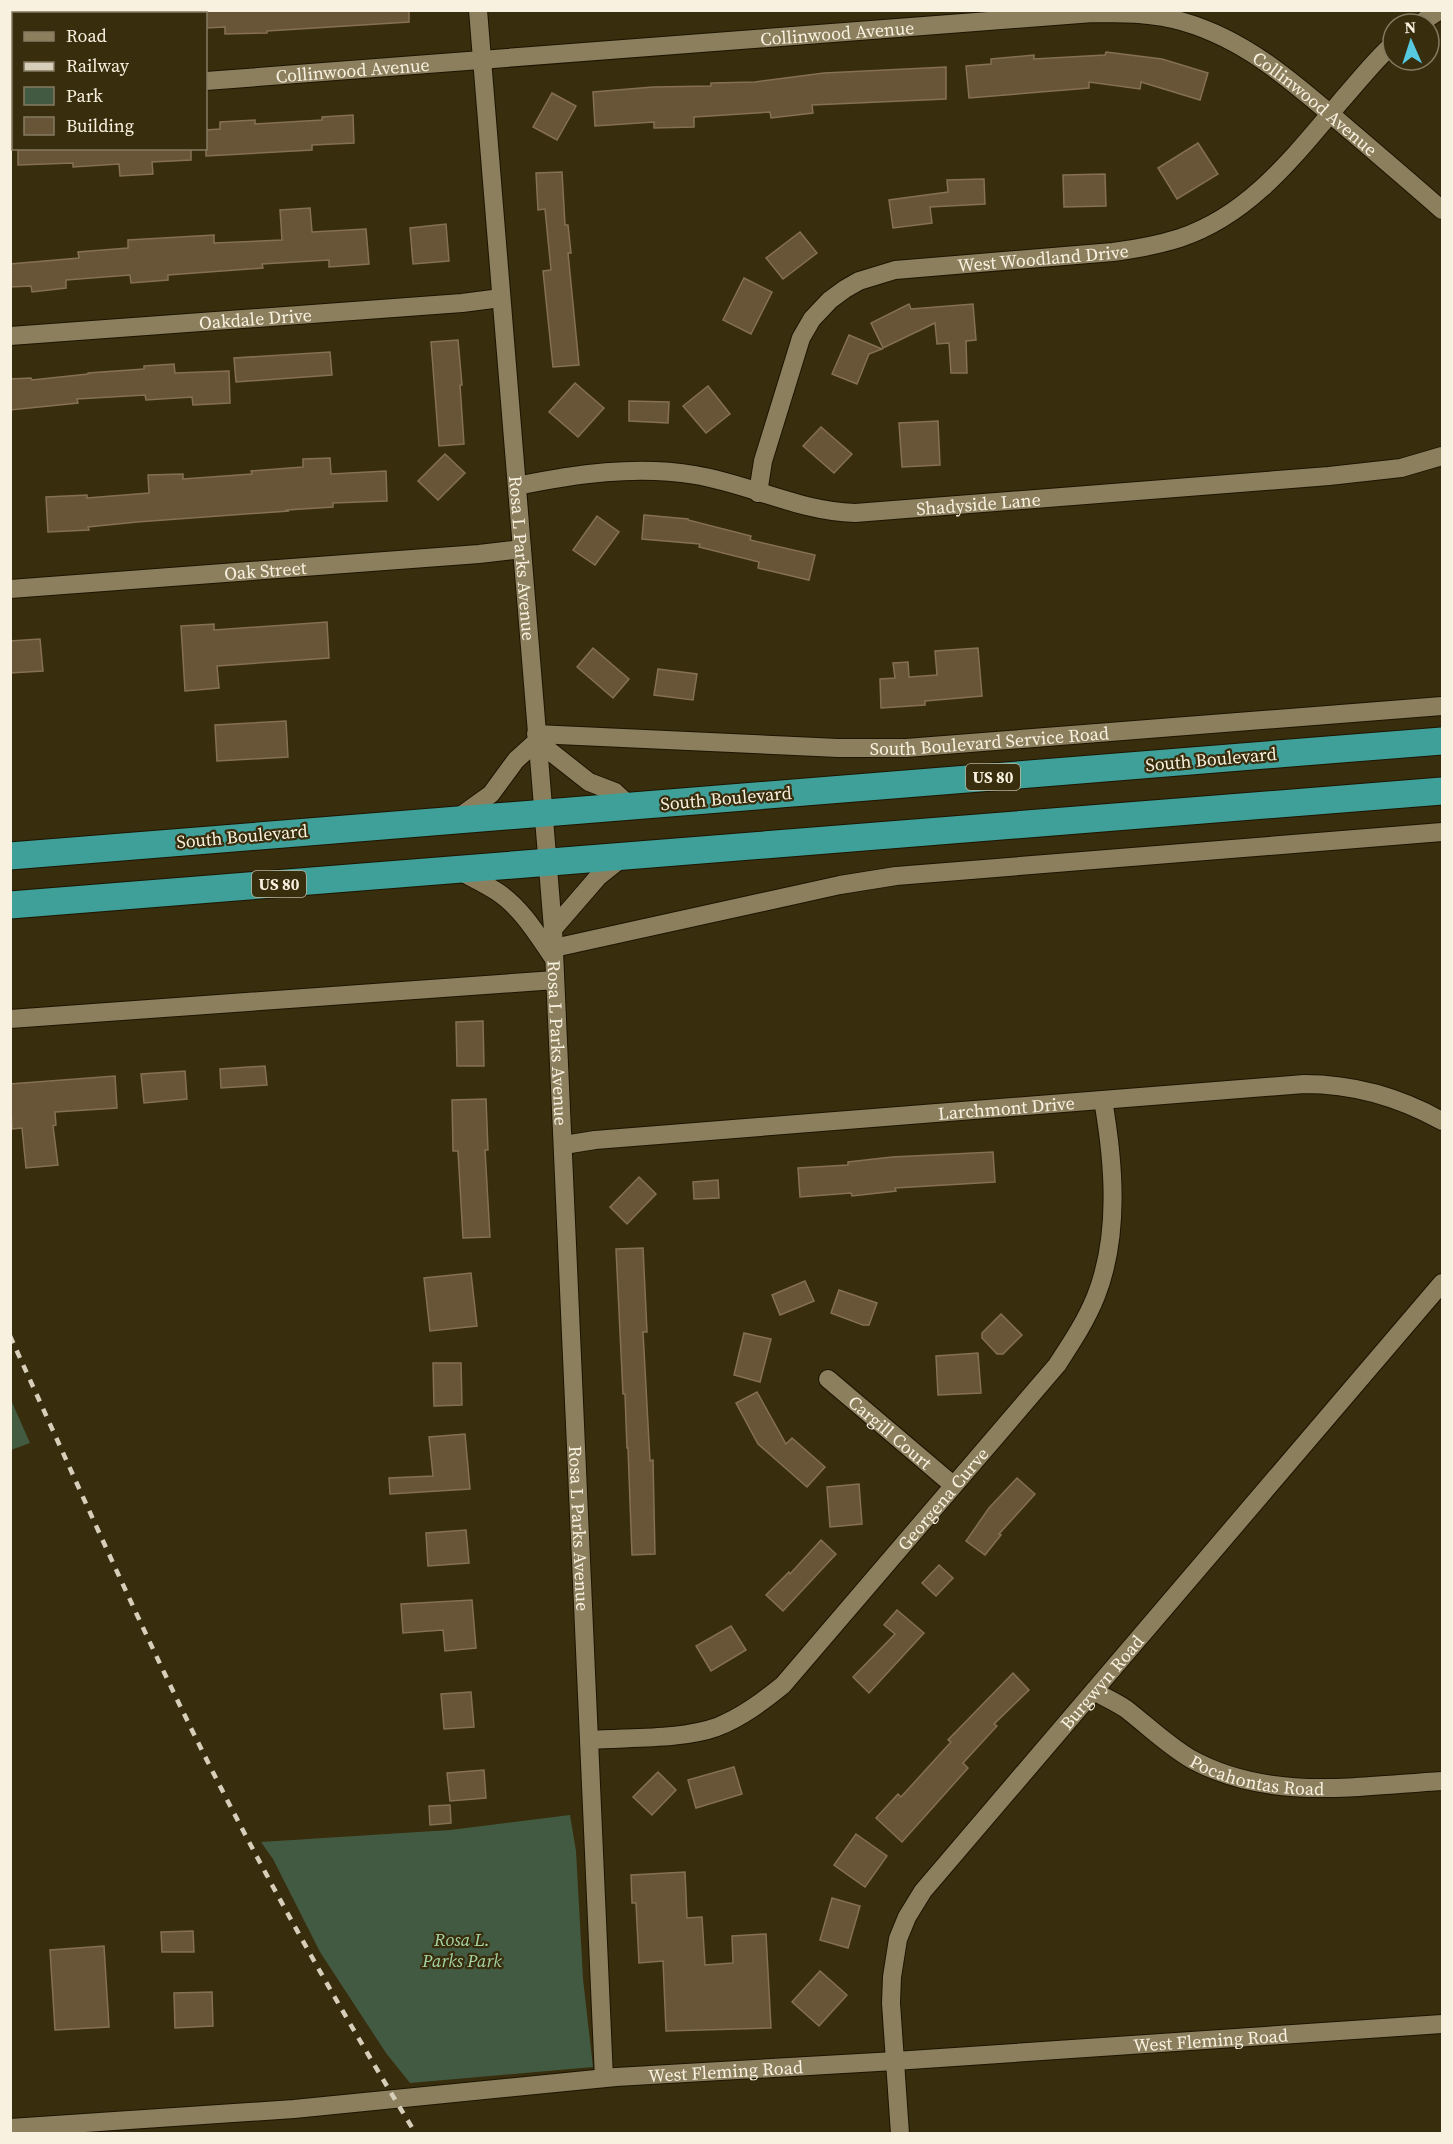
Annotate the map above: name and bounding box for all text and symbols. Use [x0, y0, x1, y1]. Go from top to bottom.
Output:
legend [12, 12, 207, 150]
north arrow [1381, 12, 1441, 72]
street label: Collinwood Avenue [759, 14, 915, 51]
text: N [1404, 16, 1417, 38]
text: Road [66, 23, 107, 48]
street label: Collinwood Avenue [1248, 45, 1383, 161]
street label: Collinwood Avenue [275, 51, 430, 88]
text: Railway [66, 53, 130, 78]
text: Park [66, 83, 103, 108]
text: Building [66, 113, 134, 138]
street label: West Woodland Drive [956, 237, 1130, 277]
street label: Oakdale Drive [198, 302, 313, 335]
street label: Rosa L Parks Avenue [504, 475, 542, 642]
street label: Shadyside Lane [915, 486, 1042, 521]
street label: Oak Street [223, 554, 308, 585]
street label: South Boulevard Service Road [870, 720, 1110, 761]
street label: South Boulevard [1144, 741, 1278, 777]
road number: US 80 [966, 764, 1020, 790]
street label: South Boulevard [659, 780, 793, 816]
street label: South Boulevard [175, 818, 309, 854]
road number: US 80 [252, 871, 306, 897]
street label: Rosa L Parks Avenue [542, 960, 574, 1126]
street label: Larchmont Drive [937, 1090, 1076, 1125]
street label: Cargill Court [843, 1389, 938, 1475]
street label: Georgena Curve [891, 1442, 994, 1556]
street label: Rosa L Parks Avenue [563, 1445, 596, 1612]
street label: Burgwyn Road [1054, 1629, 1149, 1735]
street label: Pocahontas Road [1186, 1748, 1324, 1801]
park label: Rosa L. Parks Park [421, 1927, 502, 1973]
street label: West Fleming Road [1132, 2022, 1289, 2057]
street label: West Fleming Road [648, 2054, 804, 2088]

